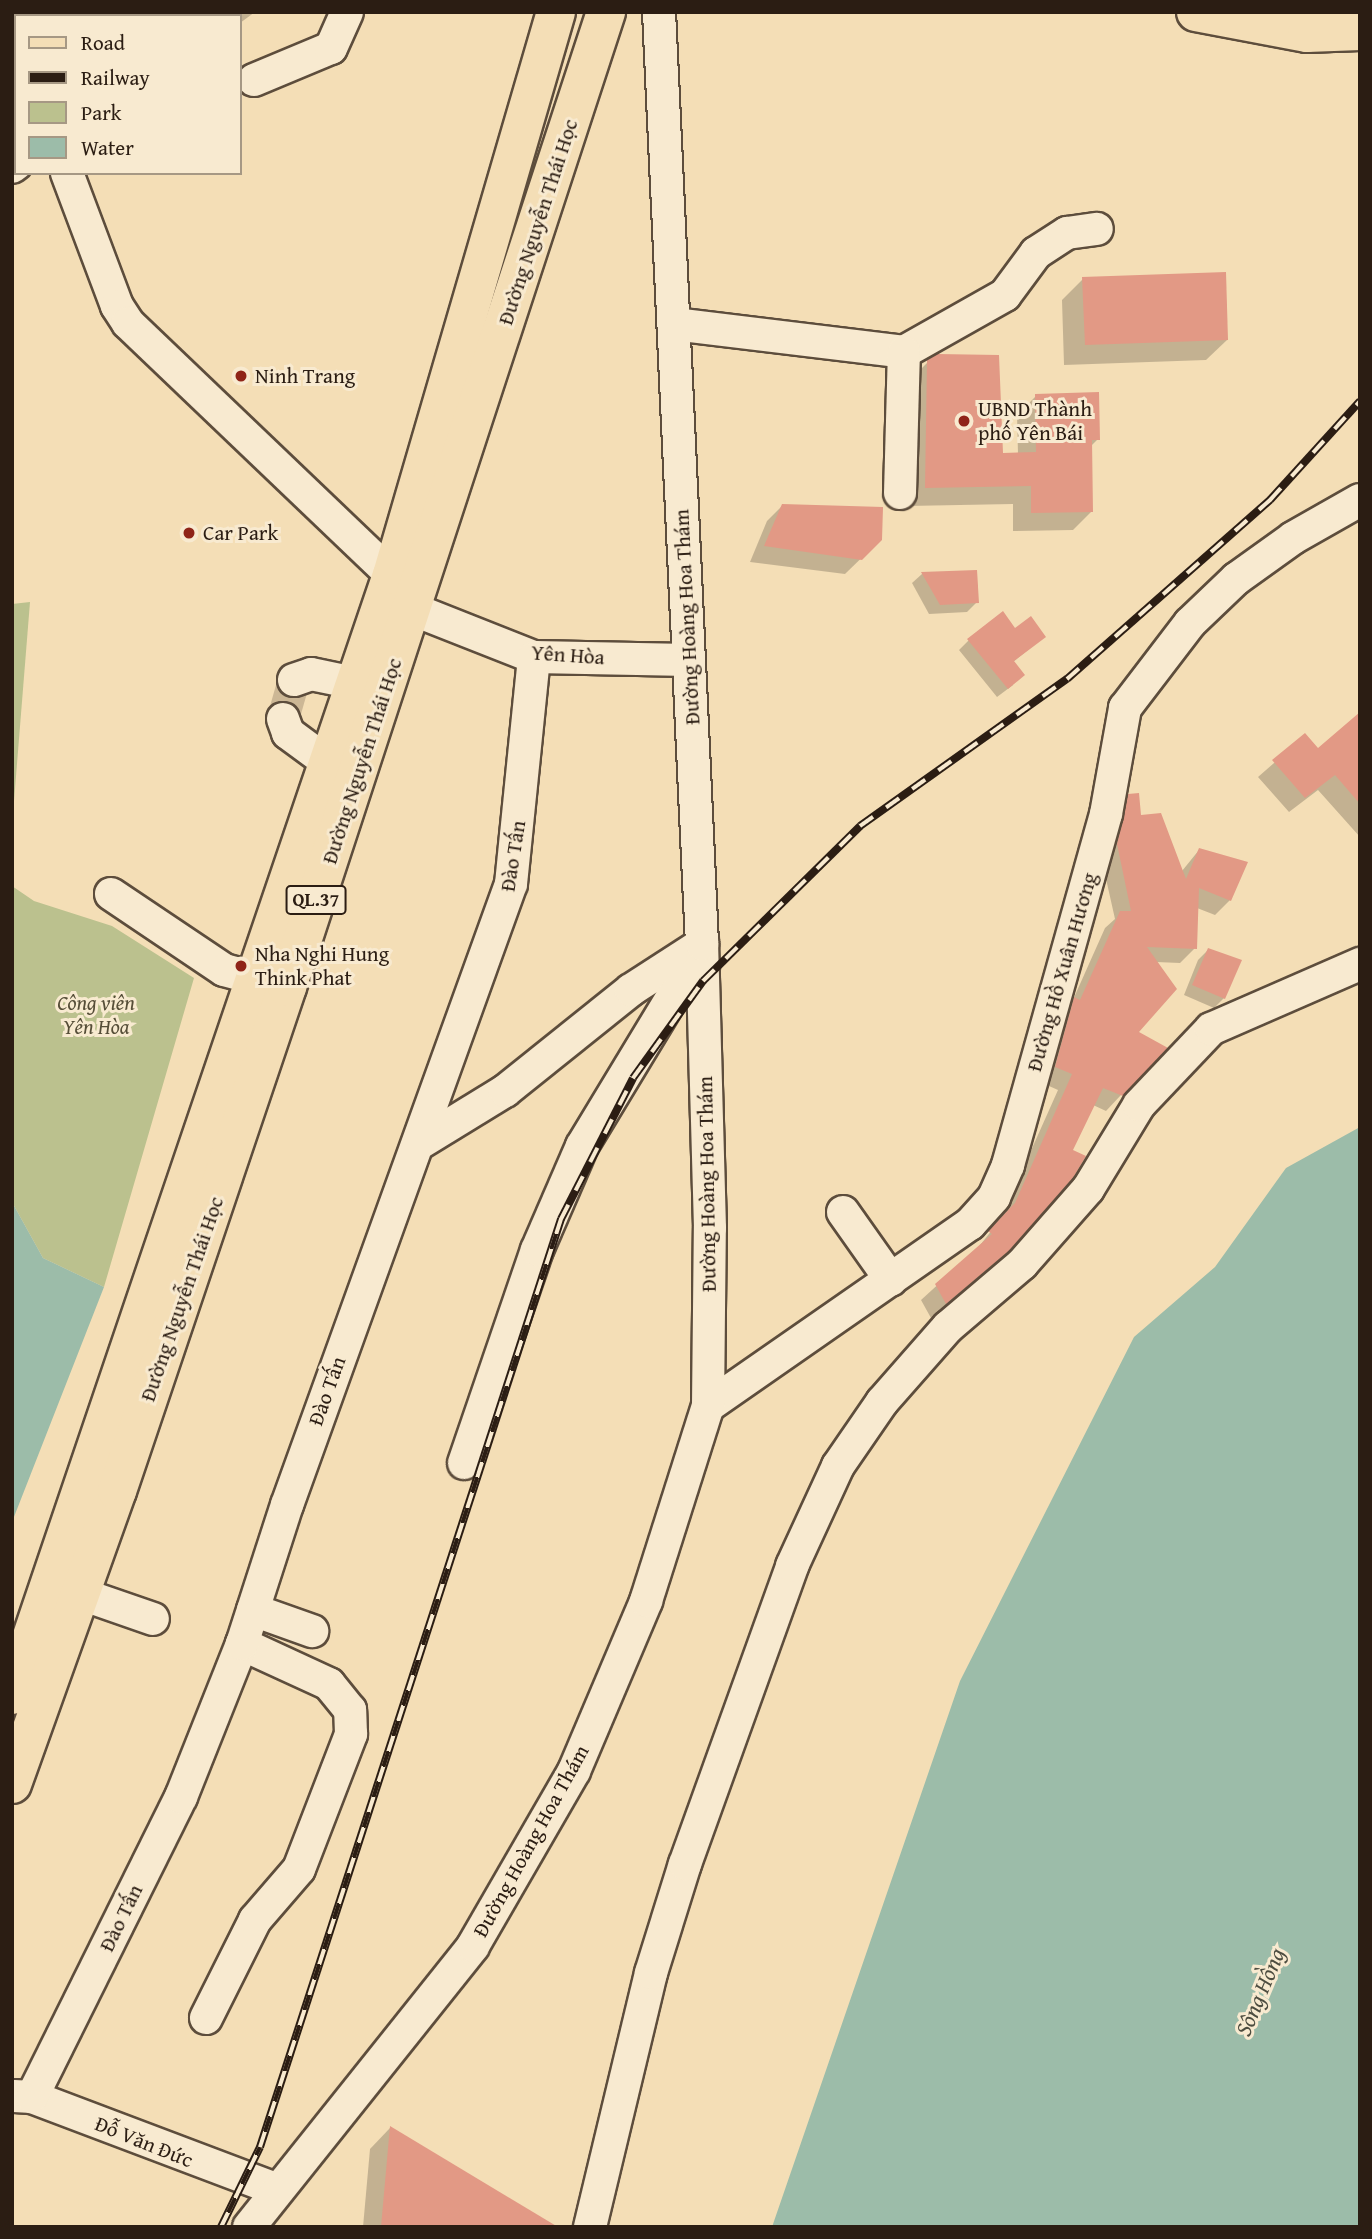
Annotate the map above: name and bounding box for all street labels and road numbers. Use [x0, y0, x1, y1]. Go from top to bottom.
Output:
street label: Đường Nguyễn Thái Học [493, 116, 583, 328]
street label: Đường Hoàng Hoa Thám [669, 509, 705, 725]
street label: Yên Hòa [530, 640, 606, 670]
street label: Đường Nguyễn Thái Học [317, 655, 407, 867]
street label: Đào Tấn [495, 819, 531, 893]
street label: Đường Hồ Xuân Hương [1022, 870, 1102, 1074]
road number: QL.37 [284, 885, 348, 916]
street label: Đường Hoàng Hoa Thám [693, 1076, 721, 1292]
street label: Đường Nguyễn Thái Học [135, 1193, 229, 1405]
street label: Đào Tấn [303, 1353, 351, 1429]
street label: Đường Hoàng Hoa Thám [468, 1740, 594, 1942]
street label: Đào Tấn [94, 1880, 148, 1956]
street label: Đỗ Văn Đức [91, 2111, 197, 2173]

